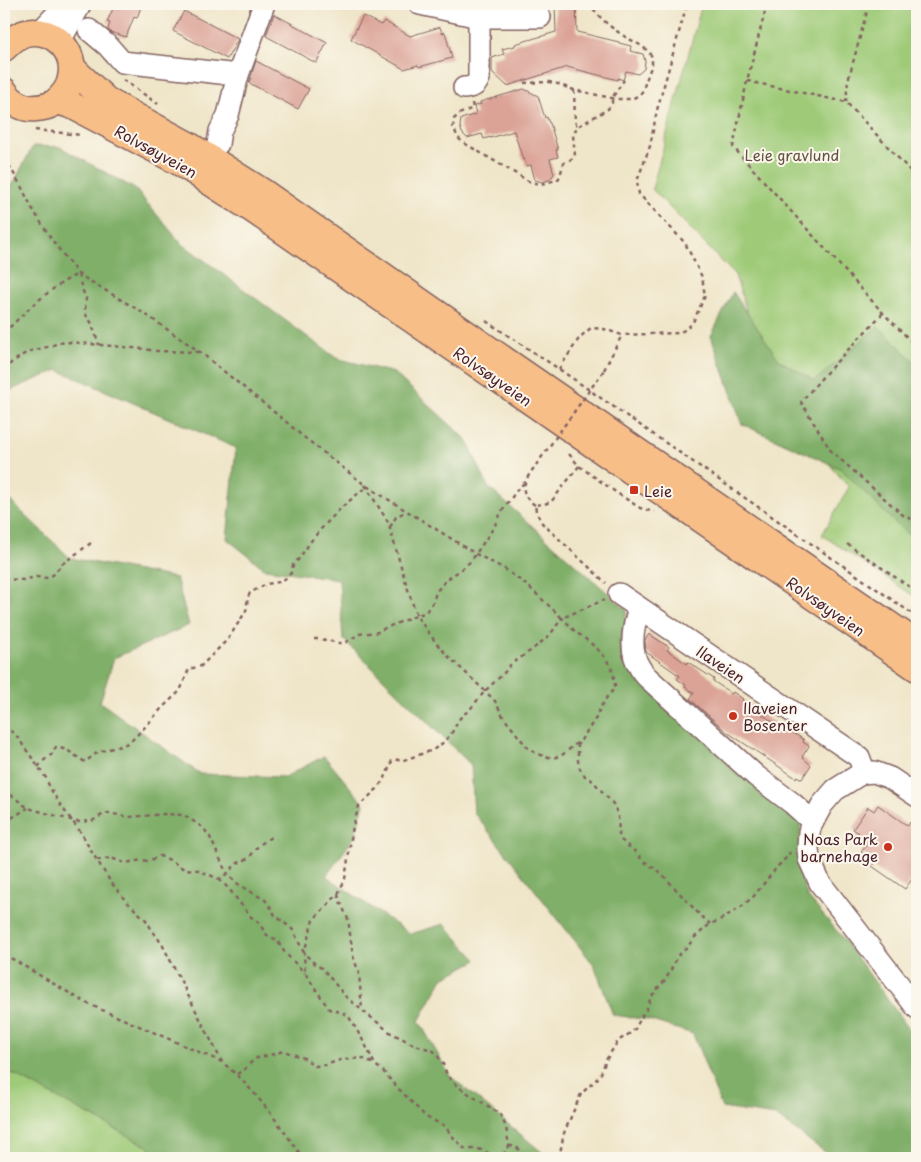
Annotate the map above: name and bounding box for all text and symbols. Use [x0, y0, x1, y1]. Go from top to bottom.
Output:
street label: Rolvsøyveien [110, 119, 202, 183]
park label: Leie gravlund [745, 143, 839, 166]
street label: Rolvsøyveien [449, 340, 537, 412]
place label: Leie [644, 479, 672, 502]
marker: Leie [628, 484, 640, 496]
street label: Rolvsøyveien [782, 570, 870, 642]
street label: Ilaveien [692, 639, 750, 689]
place label: Ilaveien Bosenter [743, 696, 807, 736]
marker: Ilaveien Bosenter [727, 710, 739, 722]
place label: Noas Park barnehage [801, 827, 878, 867]
marker: Noas Park barnehage [882, 841, 894, 853]

